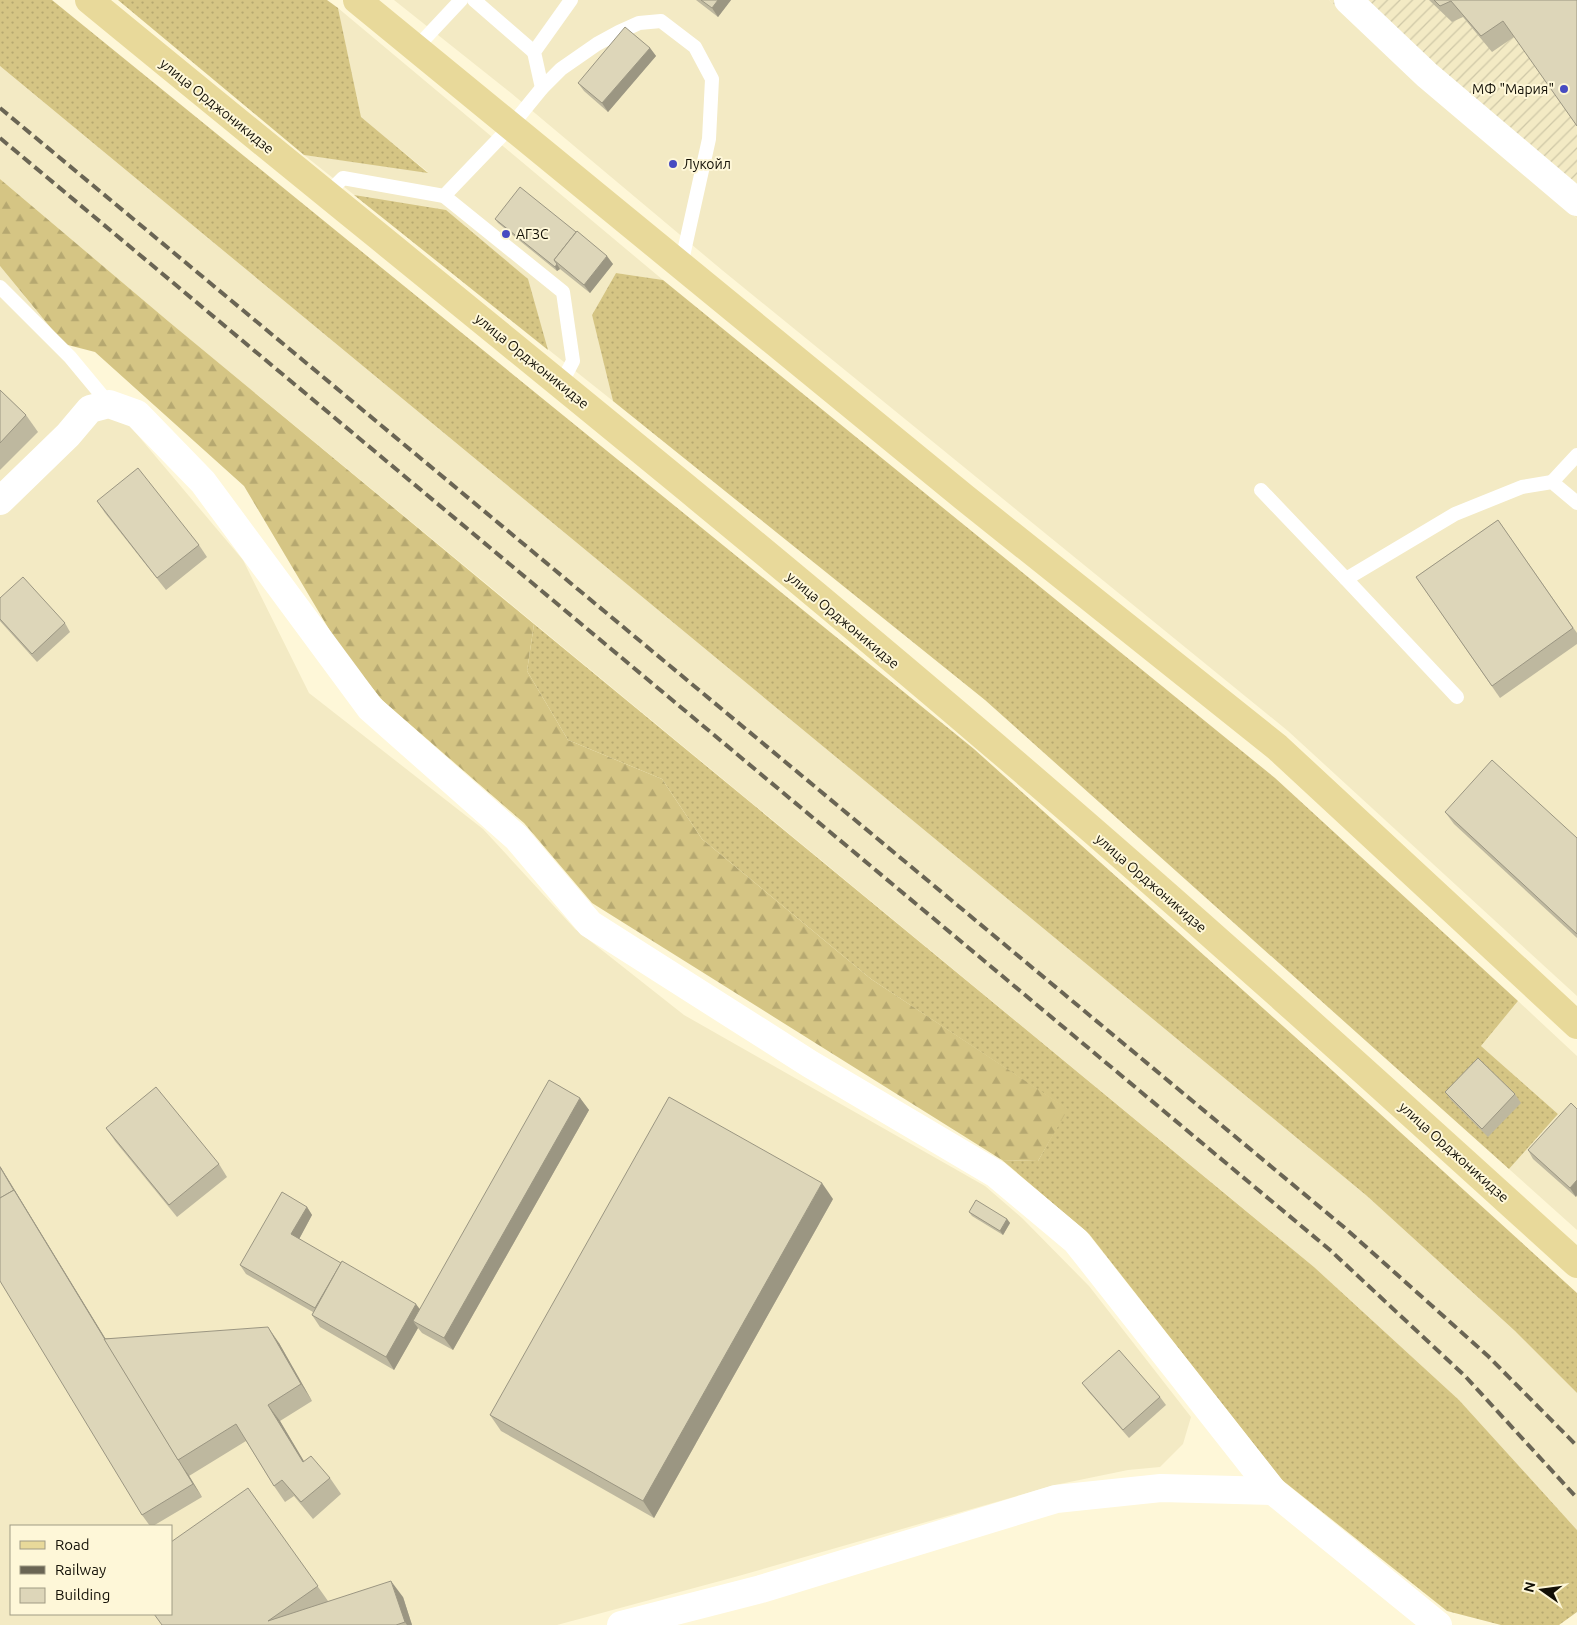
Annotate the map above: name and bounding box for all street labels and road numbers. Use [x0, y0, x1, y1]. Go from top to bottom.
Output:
street label: улица Орджоникидзе [157, 55, 277, 157]
street label: улица Орджоникидзе [472, 310, 592, 412]
street label: улица Орджоникидзе [783, 568, 903, 672]
street label: улица Орджоникидзе [1092, 830, 1210, 936]
street label: улица Орджоникидзе [1396, 1099, 1512, 1205]

